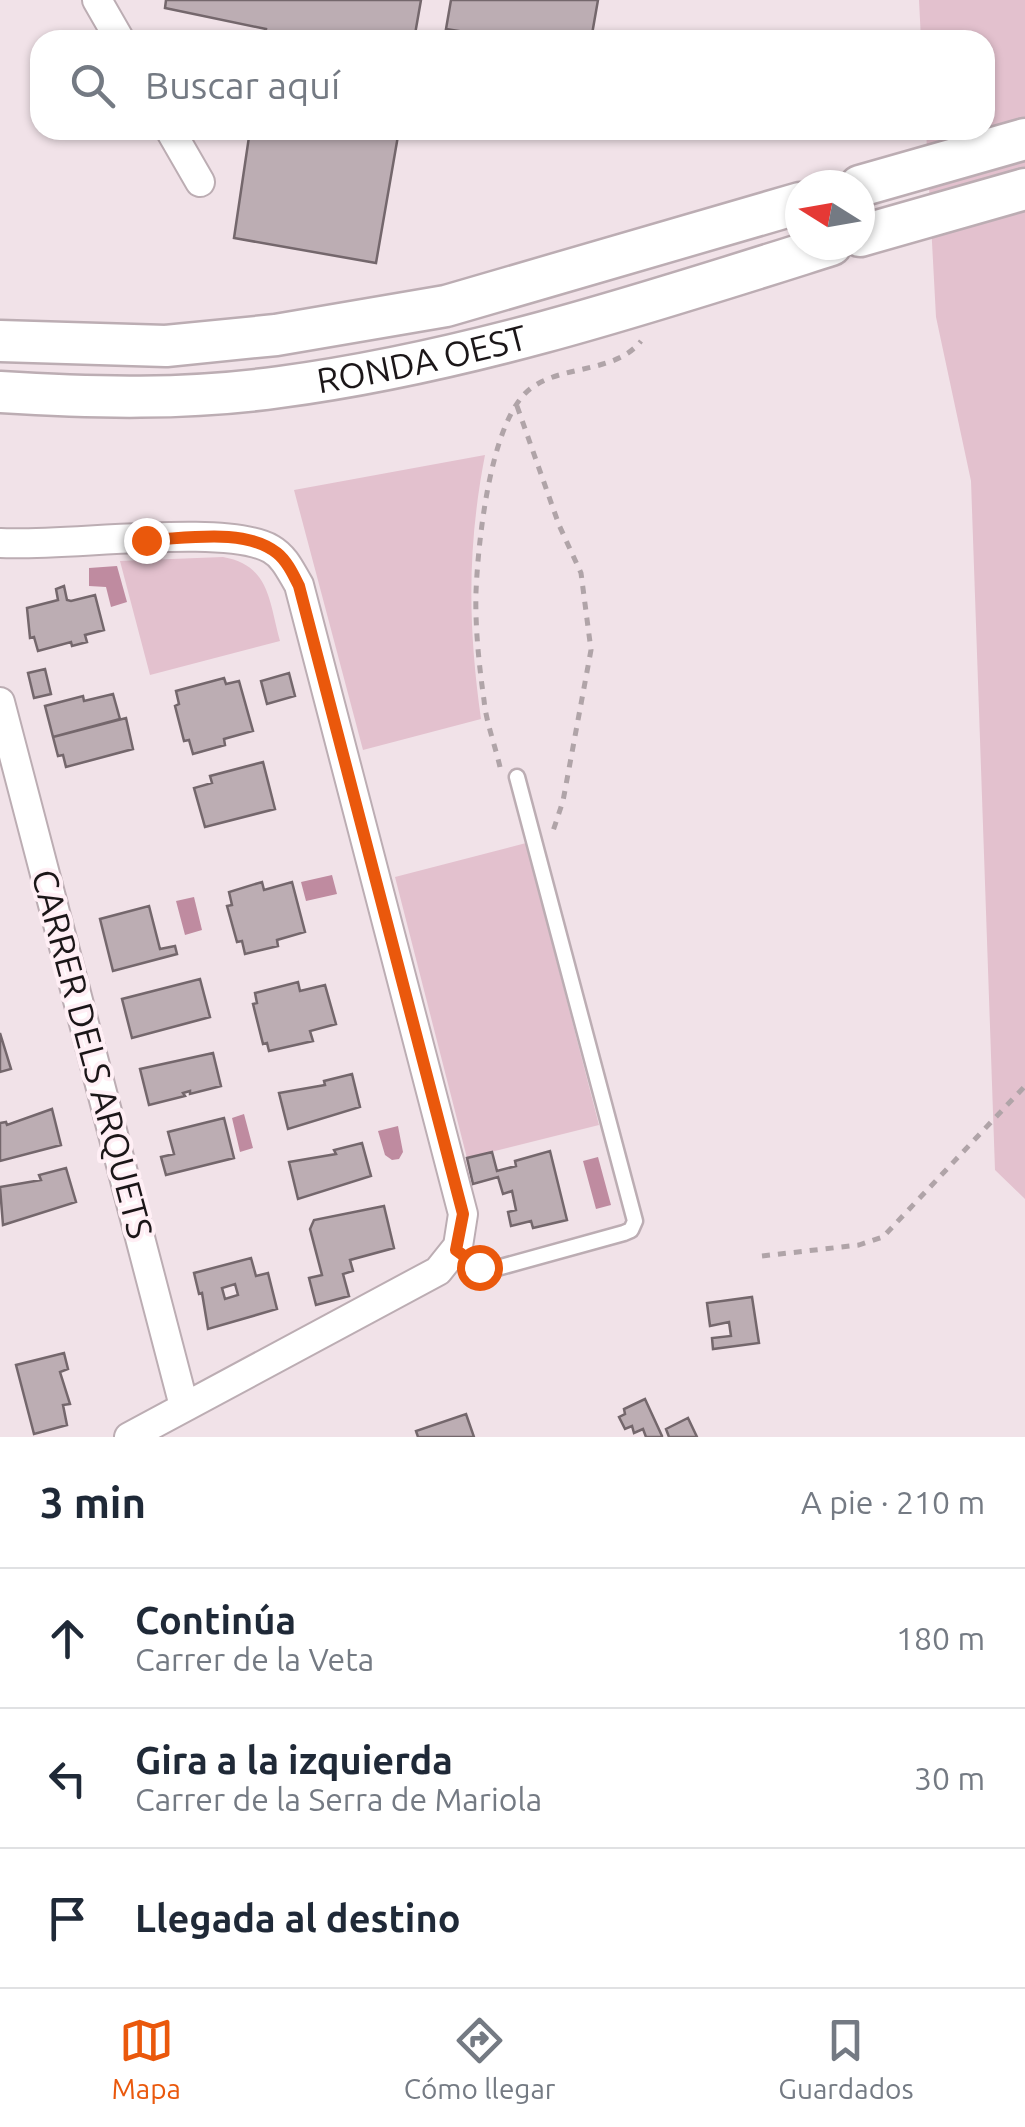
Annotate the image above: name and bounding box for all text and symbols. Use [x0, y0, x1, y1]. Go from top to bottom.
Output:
search box [30, 30, 995, 140]
icon: search [65, 58, 120, 113]
text: Buscar aquí [145, 64, 340, 106]
north arrow [785, 170, 875, 260]
street label: RONDA OEST [314, 316, 531, 400]
route end [124, 518, 170, 564]
street label: CARRER DELS ARQUETS [24, 865, 161, 1242]
route start [457, 1245, 503, 1291]
text: 3 min [40, 1479, 146, 1526]
text: A pie · 210 m [801, 1484, 985, 1520]
text: Continúa [135, 1599, 296, 1641]
icon: ahead [40, 1611, 95, 1666]
text: 180 m [896, 1620, 985, 1656]
text: Carrer de la Veta [135, 1641, 374, 1677]
text: Gira a la izquierda [135, 1739, 453, 1781]
icon: left [40, 1751, 95, 1806]
text: 30 m [914, 1760, 985, 1796]
text: Carrer de la Serra de Mariola [135, 1781, 542, 1817]
icon: arrive [40, 1891, 95, 1946]
text: Llegada al destino [135, 1897, 461, 1939]
tab: Mapa [111, 2013, 181, 2104]
tab: Cómo llegar [404, 2013, 555, 2104]
tab: Guardados [778, 2013, 914, 2104]

